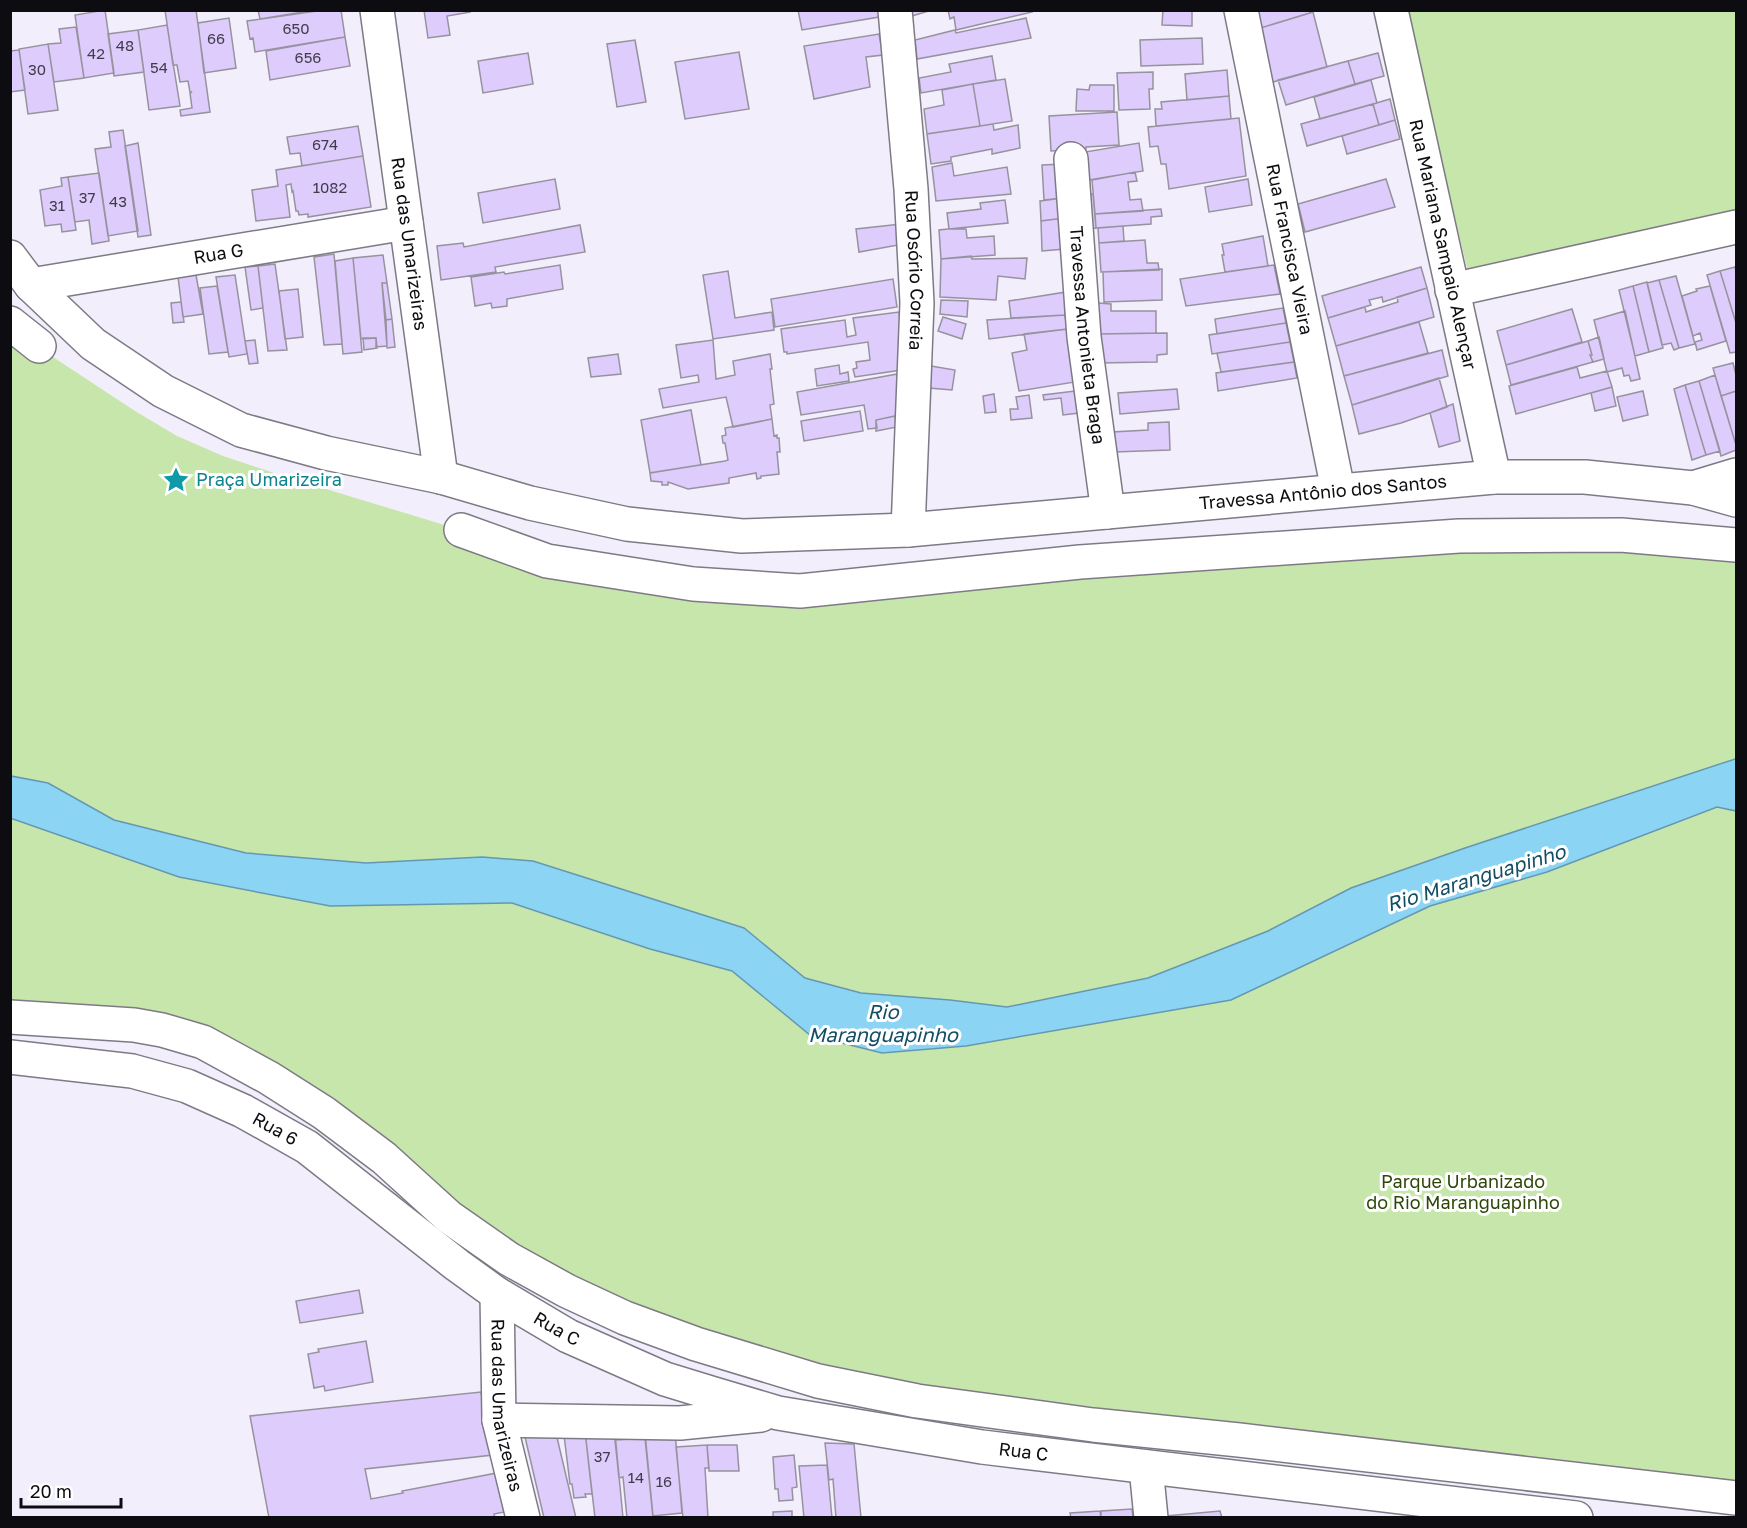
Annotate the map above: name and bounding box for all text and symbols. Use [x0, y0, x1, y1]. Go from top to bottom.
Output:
house number: 650 [282, 19, 310, 37]
house number: 66 [207, 29, 225, 47]
house number: 48 [116, 36, 134, 54]
house number: 42 [87, 44, 105, 62]
house number: 656 [295, 48, 321, 66]
house number: 54 [150, 58, 168, 76]
house number: 30 [28, 60, 46, 78]
street label: Rua Mariana Sampaio Alençar [1405, 117, 1482, 371]
house number: 674 [312, 135, 338, 153]
street label: Rua das Umarizeiras [387, 156, 433, 332]
street label: Rua Francisca Vieira [1262, 161, 1318, 336]
house number: 1082 [313, 178, 347, 196]
house number: 37 [79, 188, 95, 206]
street label: Rua Osório Correia [901, 189, 929, 351]
house number: 43 [109, 192, 127, 210]
house number: 31 [49, 196, 65, 214]
street label: Travessa Antonieta Braga [1066, 225, 1111, 446]
street label: Rua G [192, 238, 245, 268]
place icon: Praça Umarizeira [161, 465, 191, 495]
place label: Praça Umarizeira [196, 468, 342, 490]
street label: Travessa Antônio dos Santos [1198, 469, 1448, 514]
water label: Rio Maranguapinho [1383, 838, 1569, 917]
water label: Rio Maranguapinho [808, 999, 959, 1047]
street label: Rua 6 [249, 1107, 302, 1150]
park label: Parque Urbanizado do Rio Maranguapinho [1366, 1170, 1560, 1213]
street label: Rua C [530, 1306, 583, 1350]
street label: Rua das Umarizeiras [487, 1318, 528, 1494]
street label: Rua C [998, 1437, 1050, 1465]
house number: 37 [594, 1447, 610, 1465]
house number: 14 [628, 1468, 644, 1486]
scale bar [21, 1471, 122, 1509]
house number: 16 [656, 1472, 672, 1490]
text: 20 m [30, 1480, 72, 1502]

